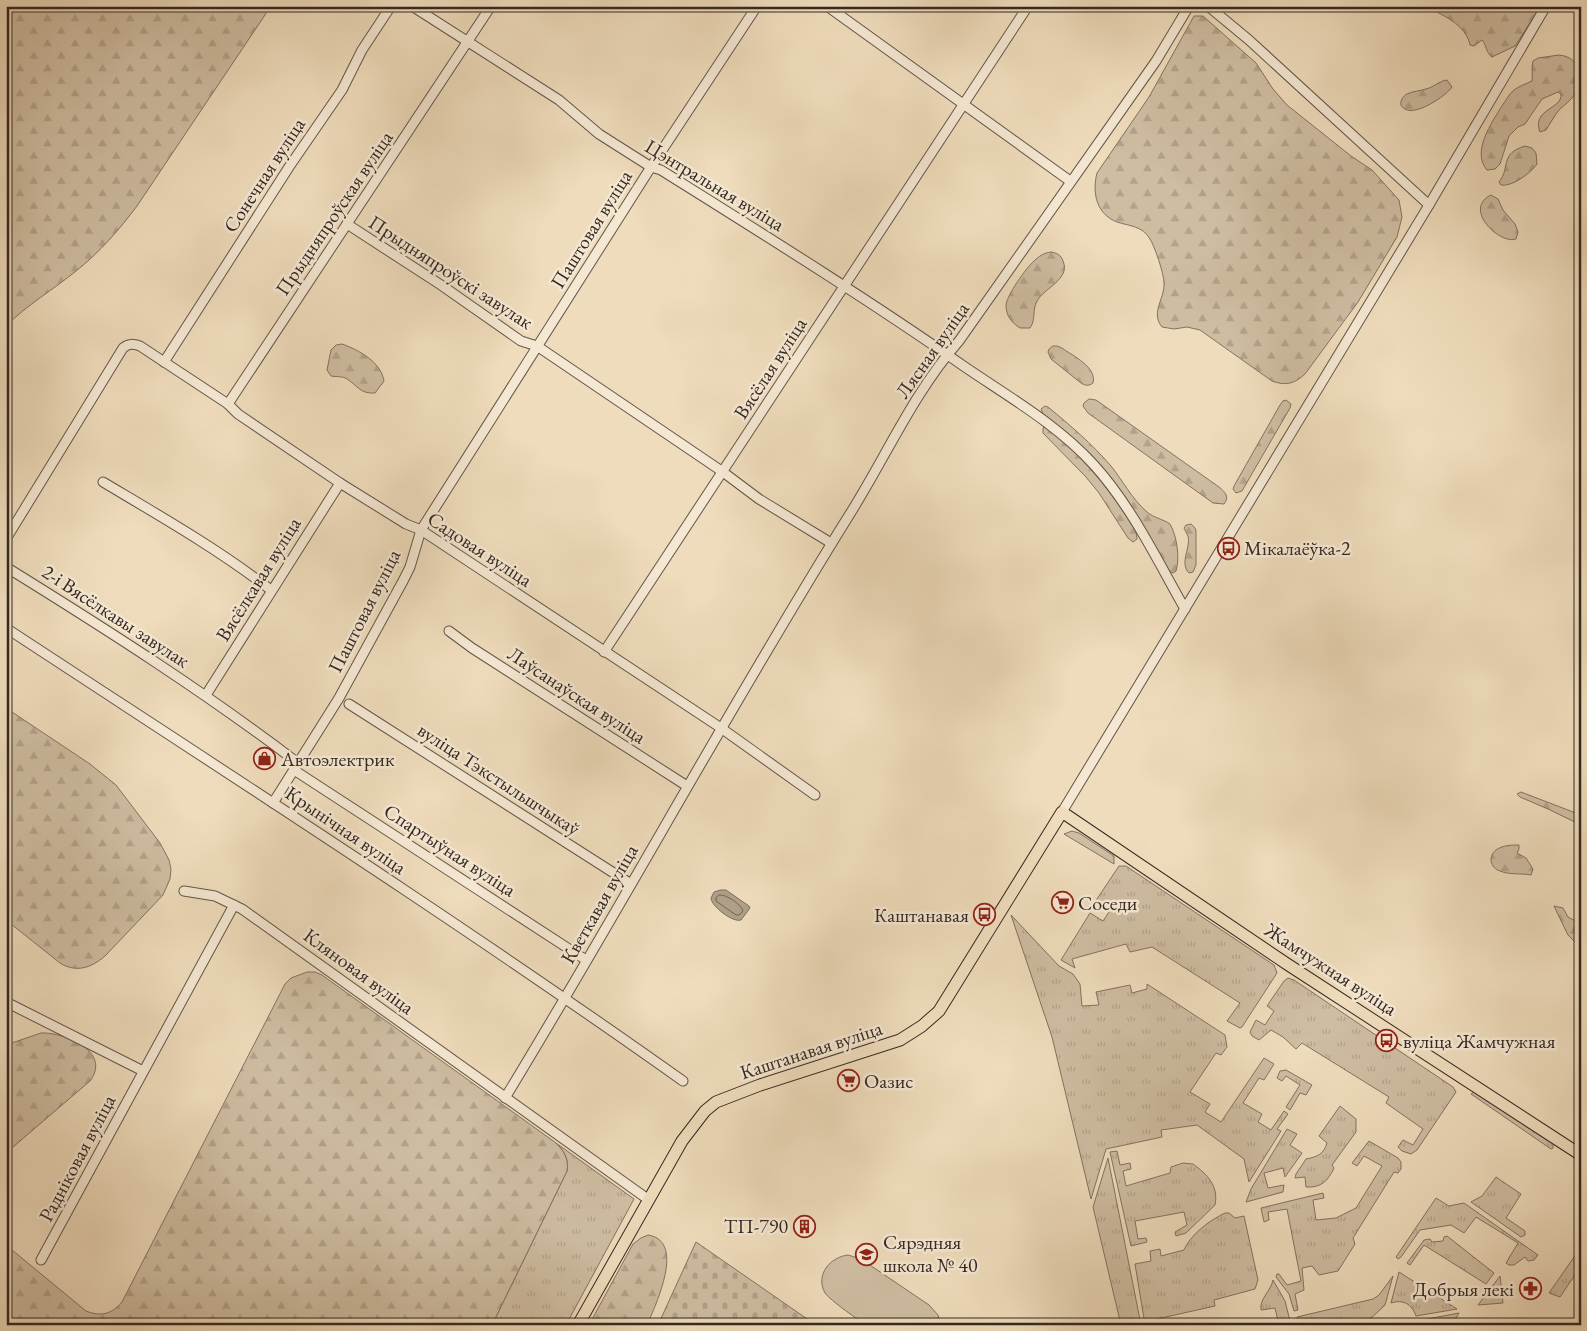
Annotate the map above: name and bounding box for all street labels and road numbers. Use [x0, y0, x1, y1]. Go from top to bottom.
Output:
street label: Сонечная вуліца [217, 113, 311, 237]
street label: Прыдняпроўская вуліца [269, 126, 399, 300]
street label: Цэнтральная вуліца [640, 133, 790, 237]
street label: Паштовая вуліца [544, 165, 638, 293]
street label: Прыдняпроўскі завулак [364, 209, 539, 335]
street label: Лясная вуліца [889, 297, 975, 403]
street label: Вясёлая вуліца [728, 312, 812, 424]
street label: Садовая вуліца [423, 505, 537, 593]
street label: Вясёлкавая вуліца [209, 512, 307, 646]
street label: Паштовая вуліца [322, 545, 406, 677]
street label: 2-і Вясёлкавы завулак [37, 559, 195, 674]
street label: Лаўсанаўская вуліца [503, 641, 651, 749]
street label: вуліца Тэкстыльшчыкаў [413, 717, 586, 841]
street label: Крынічная вуліца [280, 780, 412, 880]
street label: Спартыўная вуліца [379, 798, 521, 902]
street label: Кветкавая вуліца [554, 840, 644, 968]
street label: Жамчужная вуліца [1259, 916, 1402, 1021]
street label: Кляновая вуліца [298, 922, 420, 1020]
street label: Каштанавая вуліца [736, 1015, 886, 1085]
street label: Радніковая вуліца [33, 1090, 121, 1226]

